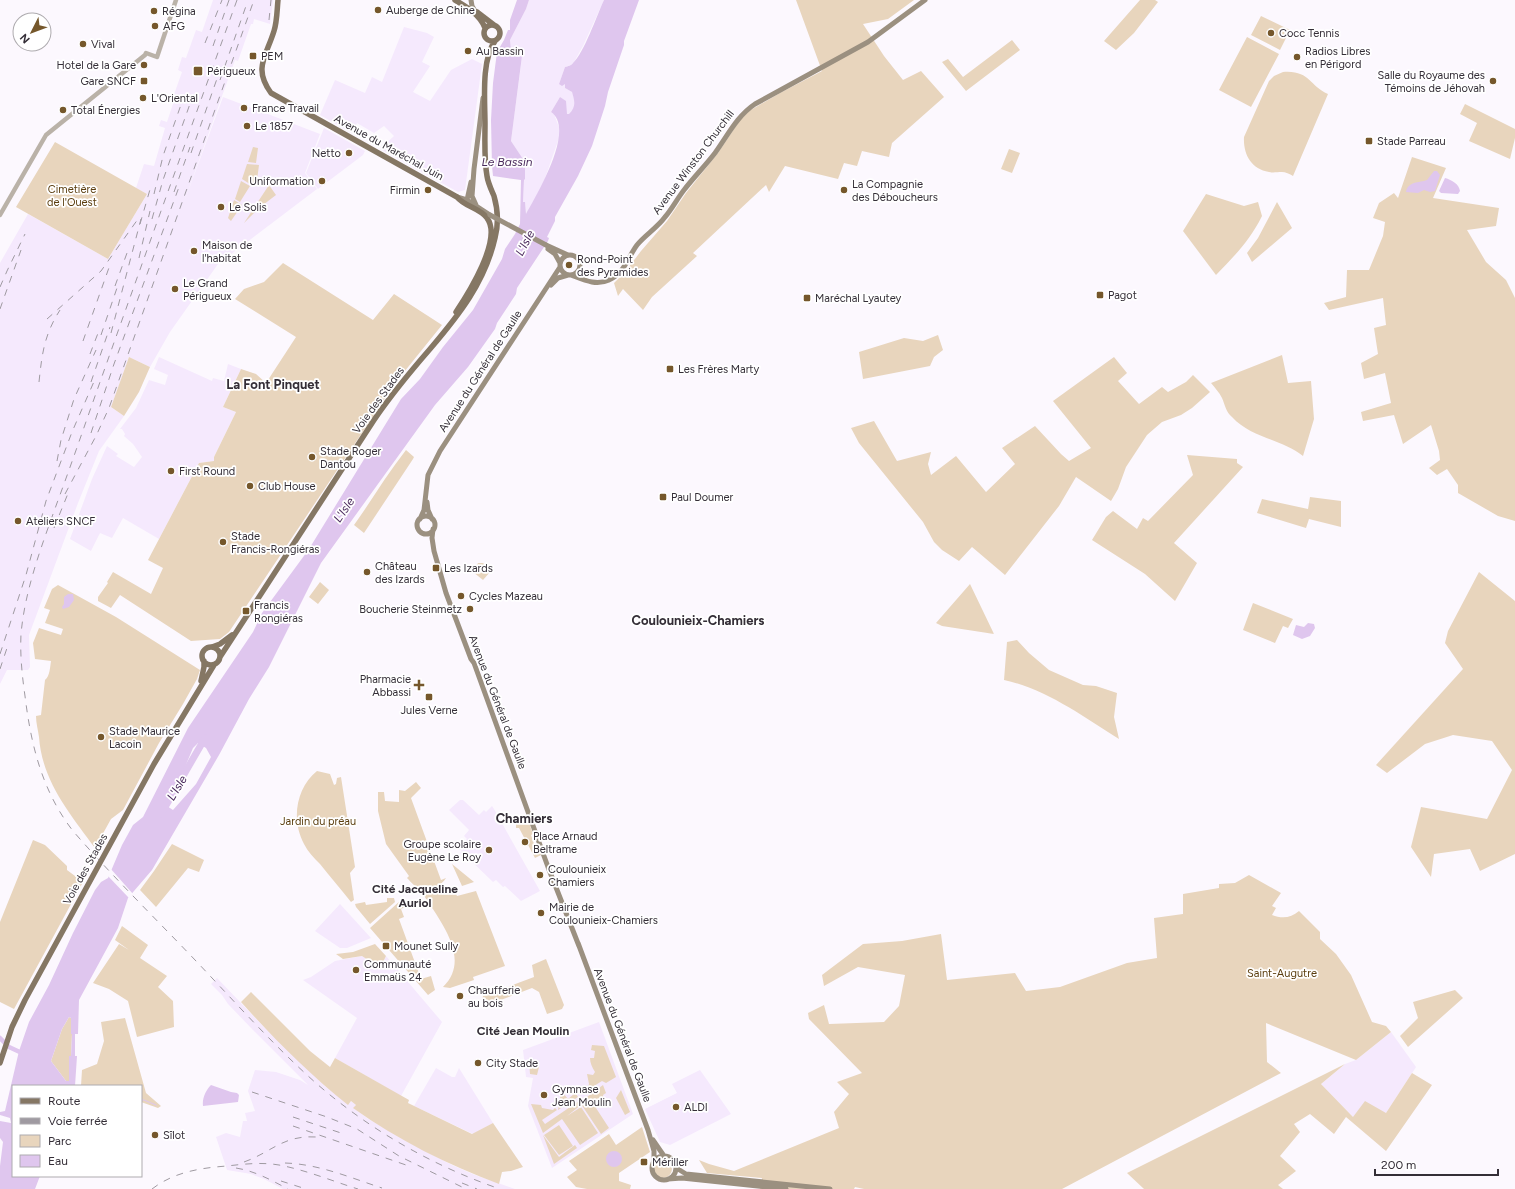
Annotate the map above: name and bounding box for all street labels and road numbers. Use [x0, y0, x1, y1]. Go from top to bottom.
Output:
street label: Avenue Winston Churchill [650, 108, 737, 217]
street label: Avenue du Maréchal Juin [332, 112, 446, 183]
street label: Avenue du Général de Gaulle [436, 308, 525, 435]
street label: Voie des Stades [350, 364, 407, 436]
street label: Avenue du Général de Gaulle [466, 633, 529, 771]
street label: Voie des Stades [61, 831, 110, 907]
street label: Avenue du Général de Gaulle [591, 966, 654, 1104]

